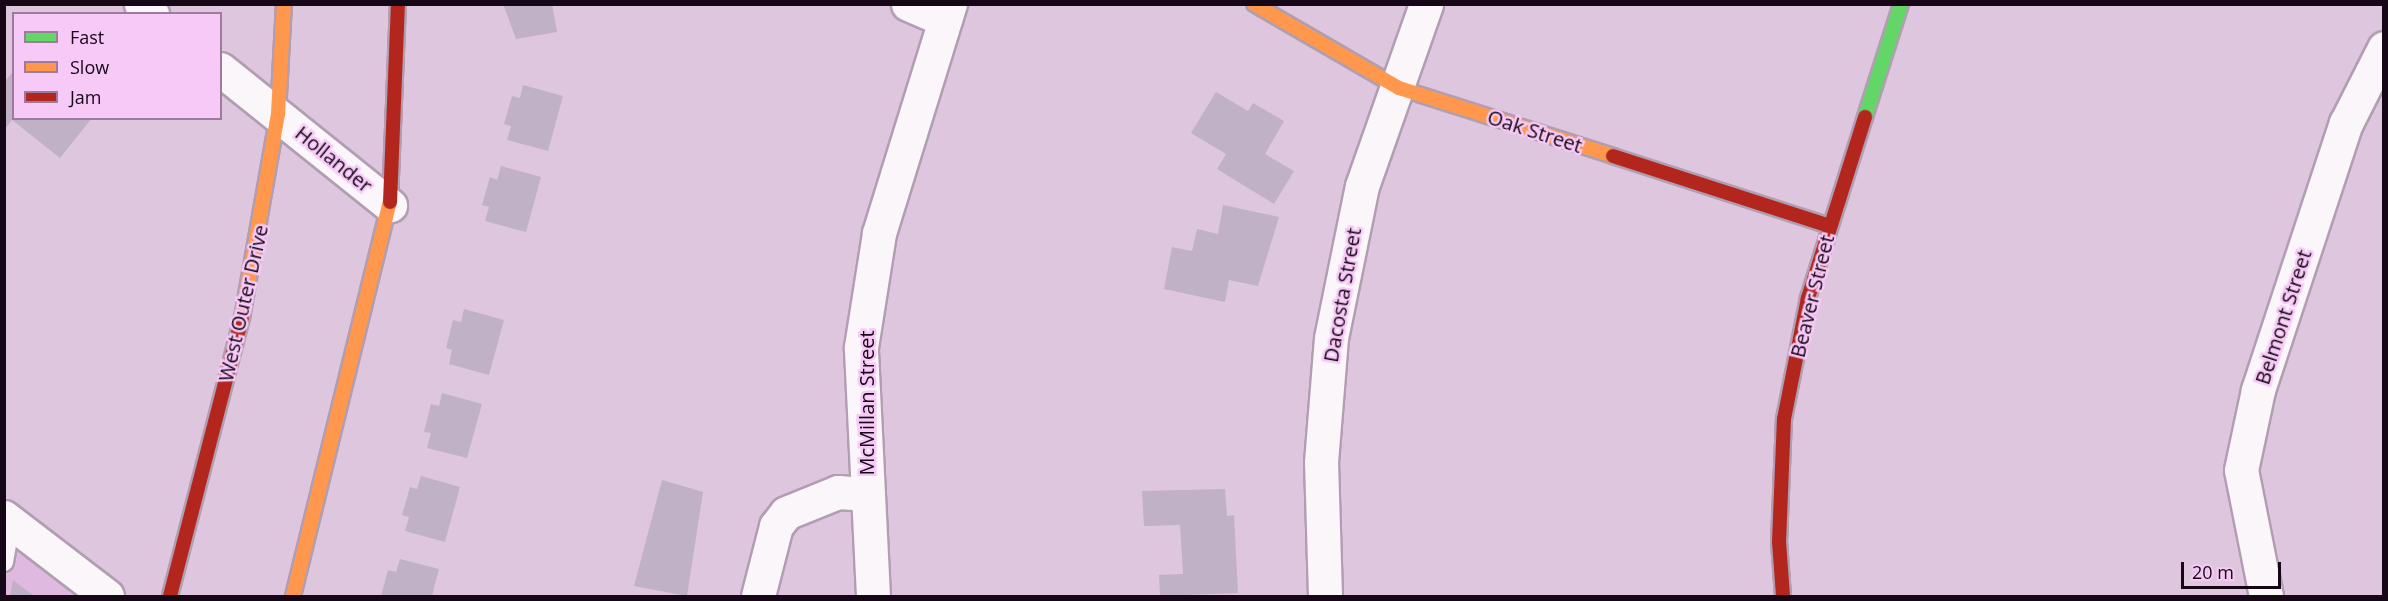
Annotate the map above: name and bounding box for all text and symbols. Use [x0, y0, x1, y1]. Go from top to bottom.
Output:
legend [12, 12, 222, 120]
text: Fast [70, 25, 104, 49]
text: Slow [70, 55, 109, 79]
text: Jam [70, 85, 102, 109]
street label: Oak Street [1485, 104, 1585, 158]
street label: Hollander [291, 121, 377, 197]
street label: West Outer Drive [213, 222, 273, 384]
street label: Dacosta Street [1318, 226, 1366, 364]
street label: Beaver Street [1785, 232, 1839, 360]
street label: Belmont Street [2250, 247, 2316, 387]
street label: McMillan Street [854, 330, 878, 476]
scale bar [2184, 550, 2284, 588]
text: 20 m [2192, 560, 2234, 584]

